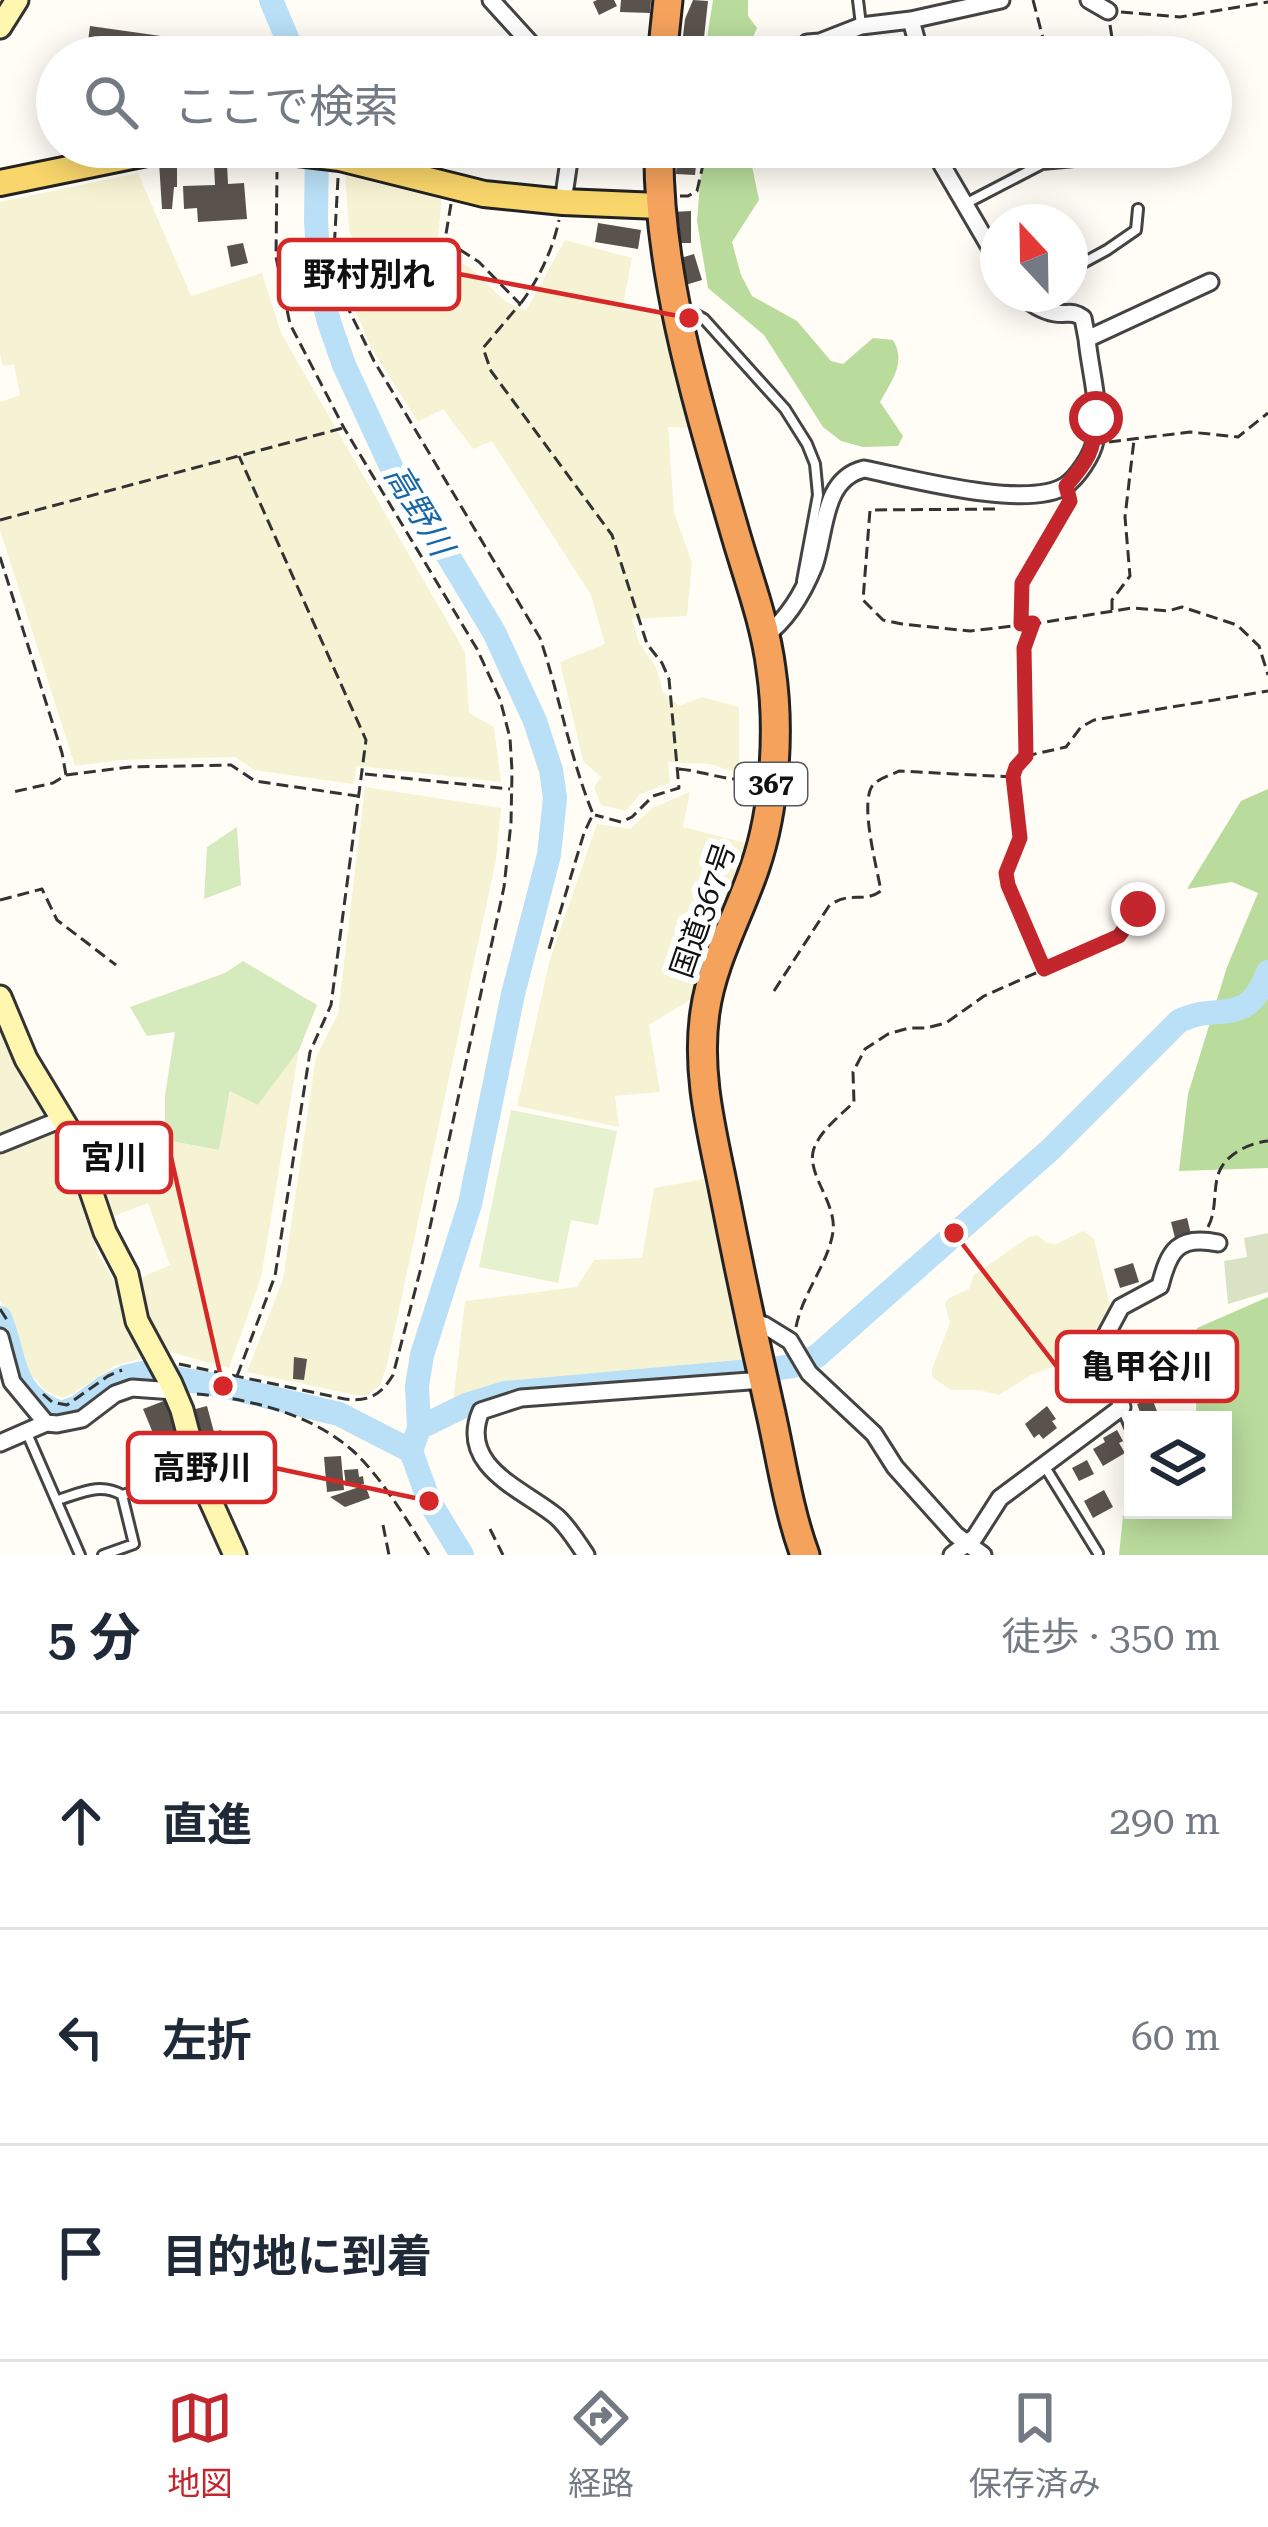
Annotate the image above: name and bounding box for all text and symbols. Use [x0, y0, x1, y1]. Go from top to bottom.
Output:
search box [36, 36, 1232, 168]
icon: search [78, 69, 144, 135]
text: ここで検索 [174, 80, 399, 133]
north arrow [980, 204, 1088, 312]
callout: 野村別れ [279, 240, 459, 309]
text: 野村別れ [303, 255, 435, 294]
route start [1069, 391, 1123, 445]
water label: 高野川 [377, 458, 463, 565]
road number: 367 [735, 763, 807, 805]
street label: 国道367号 [664, 838, 742, 982]
route end [1111, 882, 1165, 936]
callout: 宮川 [57, 1123, 171, 1192]
text: 宮川 [81, 1138, 147, 1177]
callout: 亀甲谷川 [1057, 1332, 1237, 1401]
text: 亀甲谷川 [1081, 1347, 1213, 1386]
map controls [1124, 1411, 1232, 1519]
button: layers [1124, 1411, 1232, 1519]
callout: 高野川 [128, 1433, 275, 1502]
text: 高野川 [153, 1448, 252, 1487]
text: 5 分 [48, 1608, 140, 1667]
text: 徒歩 · 350 m [1001, 1614, 1220, 1660]
icon: ahead [48, 1788, 114, 1854]
text: 直進 [162, 1798, 252, 1851]
text: 290 m [1109, 1798, 1220, 1844]
icon: left [48, 2004, 114, 2070]
text: 左折 [162, 2014, 252, 2067]
text: 60 m [1131, 2014, 1220, 2060]
icon: arrive [48, 2220, 114, 2286]
text: 目的地に到着 [162, 2230, 432, 2283]
tab: 地図 [167, 2385, 233, 2505]
tab: 経路 [568, 2385, 634, 2505]
tab: 保存済み [969, 2385, 1101, 2505]

